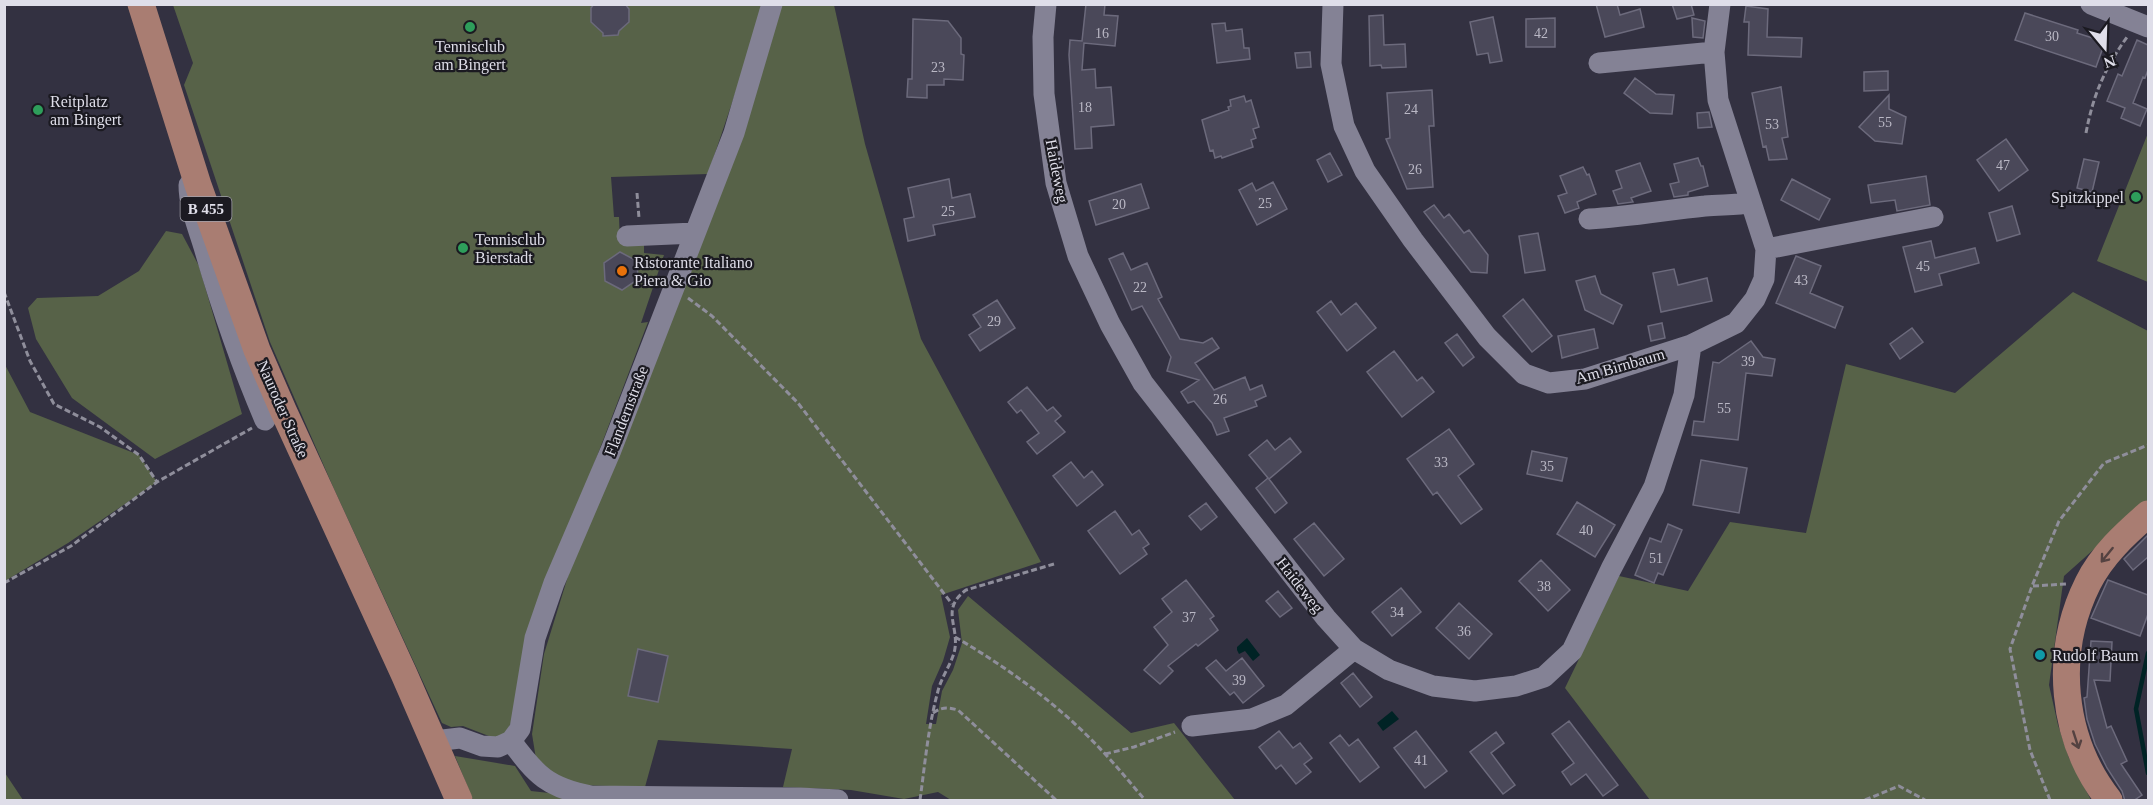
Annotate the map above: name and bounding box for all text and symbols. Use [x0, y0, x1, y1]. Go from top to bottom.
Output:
north arrow [2075, 18, 2135, 78]
marker: Tennisclub am Bingert [463, 20, 477, 34]
house number: 16 [1095, 26, 1109, 41]
house number: 42 [1534, 26, 1548, 41]
house number: 30 [2045, 29, 2059, 44]
place label: Tennisclub am Bingert [434, 38, 506, 74]
text: N [2101, 52, 2118, 72]
house number: 23 [931, 60, 945, 75]
place label: Reitplatz am Bingert [50, 93, 122, 129]
house number: 18 [1078, 100, 1092, 115]
house number: 24 [1404, 102, 1418, 117]
marker: Reitplatz am Bingert [31, 103, 45, 117]
house number: 55 [1878, 115, 1892, 130]
house number: 53 [1765, 117, 1779, 132]
street label: Haideweg [1041, 138, 1072, 205]
house number: 47 [1996, 158, 2010, 173]
house number: 26 [1408, 162, 1422, 177]
place label: Spitzkippel [2051, 189, 2125, 207]
marker: Spitzkippel [2129, 190, 2143, 204]
house number: 25 [1258, 196, 1272, 211]
road number: B 455 [180, 197, 232, 221]
house number: 20 [1112, 197, 1126, 212]
house number: 25 [941, 204, 955, 219]
place label: Tennisclub Bierstadt [475, 231, 545, 266]
marker: Tennisclub Bierstadt [456, 241, 470, 255]
place label: Ristorante Italiano Piera & Gio [634, 254, 753, 289]
house number: 45 [1916, 259, 1930, 274]
marker: Ristorante Italiano Piera & Gio [615, 264, 629, 278]
house number: 43 [1794, 273, 1808, 288]
house number: 22 [1133, 280, 1147, 295]
house number: 29 [987, 314, 1001, 329]
street label: Am Birnbaum [1573, 345, 1667, 387]
house number: 39 [1741, 354, 1755, 369]
street label: Nauroder Straße [254, 357, 312, 461]
street label: Flandernstraße [601, 364, 651, 458]
house number: 26 [1213, 392, 1227, 407]
house number: 55 [1717, 401, 1731, 416]
house number: 33 [1434, 455, 1448, 470]
house number: 35 [1540, 459, 1554, 474]
house number: 40 [1579, 523, 1593, 538]
one-way arrow [2100, 547, 2114, 562]
house number: 51 [1649, 551, 1663, 566]
street label: Haideweg [1273, 554, 1327, 616]
house number: 38 [1537, 579, 1551, 594]
house number: 34 [1390, 605, 1404, 620]
house number: 37 [1182, 610, 1196, 625]
house number: 36 [1457, 624, 1471, 639]
place label: Rudolf Baum [2052, 647, 2139, 664]
marker: Rudolf Baum [2033, 648, 2047, 662]
house number: 39 [1232, 673, 1246, 688]
one-way arrow [2072, 730, 2083, 749]
house number: 41 [1414, 753, 1428, 768]

